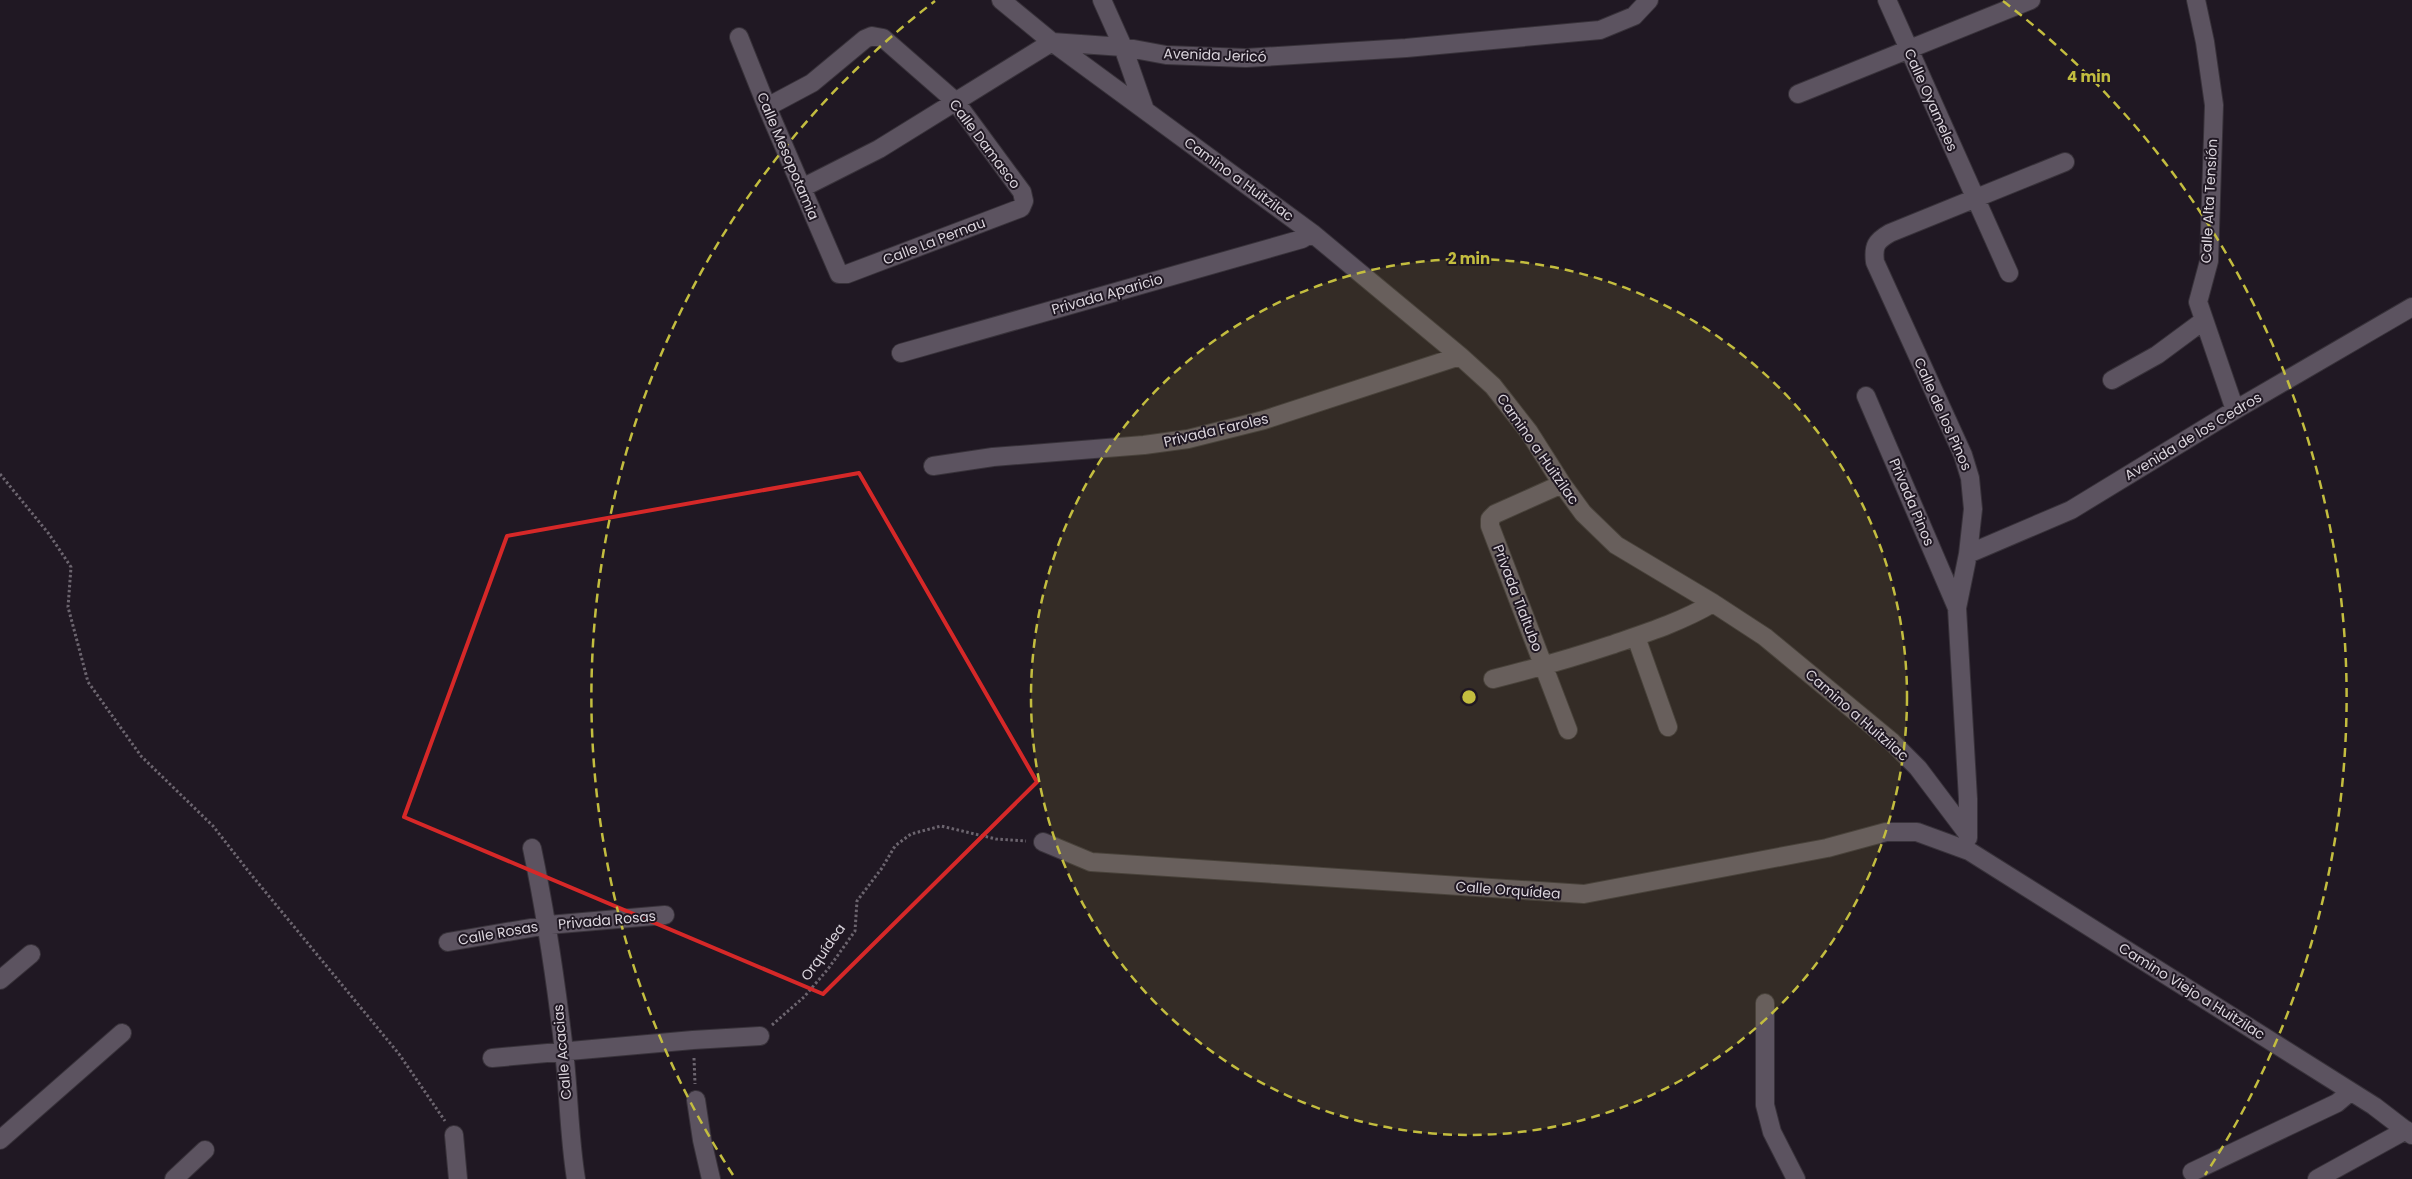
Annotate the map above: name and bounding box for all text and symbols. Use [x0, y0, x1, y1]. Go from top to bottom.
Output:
street label: Avenida Jericó [1163, 43, 1267, 67]
street label: Calle Oyameles [1899, 45, 1963, 155]
text: 4 min [2067, 66, 2111, 87]
street label: Calle Mesopotamia [752, 89, 824, 223]
street label: Calle Damasco [945, 95, 1025, 193]
street label: Camino a Huitzilac [1180, 132, 1298, 226]
street label: Calle Alta Tensión [2196, 138, 2222, 264]
street label: Calle La Pernau [880, 212, 988, 270]
text: 2 min [1448, 248, 1490, 269]
street label: Privada Aparicio [1049, 269, 1165, 319]
street label: Calle de los Pinos [1909, 354, 1977, 474]
street label: Avenida de los Cedros [2121, 387, 2265, 485]
street label: Camino a Huitzilac [1492, 389, 1584, 509]
street label: Privada Faroles [1162, 408, 1270, 452]
street label: Privada Pinos [1885, 455, 1939, 549]
street label: Privada Tlaltubo [1488, 542, 1548, 654]
street label: Camino a Huitzilac [1801, 664, 1913, 766]
centre of rings [1460, 688, 1478, 706]
street label: Calle Orquídea [1455, 876, 1561, 904]
street label: Privada Rosas [557, 906, 657, 934]
street label: Calle Rosas [456, 916, 540, 950]
street label: Orquídea [796, 919, 850, 985]
street label: Camino Viejo a Huitzilac [2115, 938, 2269, 1044]
street label: Calle Acacias [548, 1003, 576, 1101]

